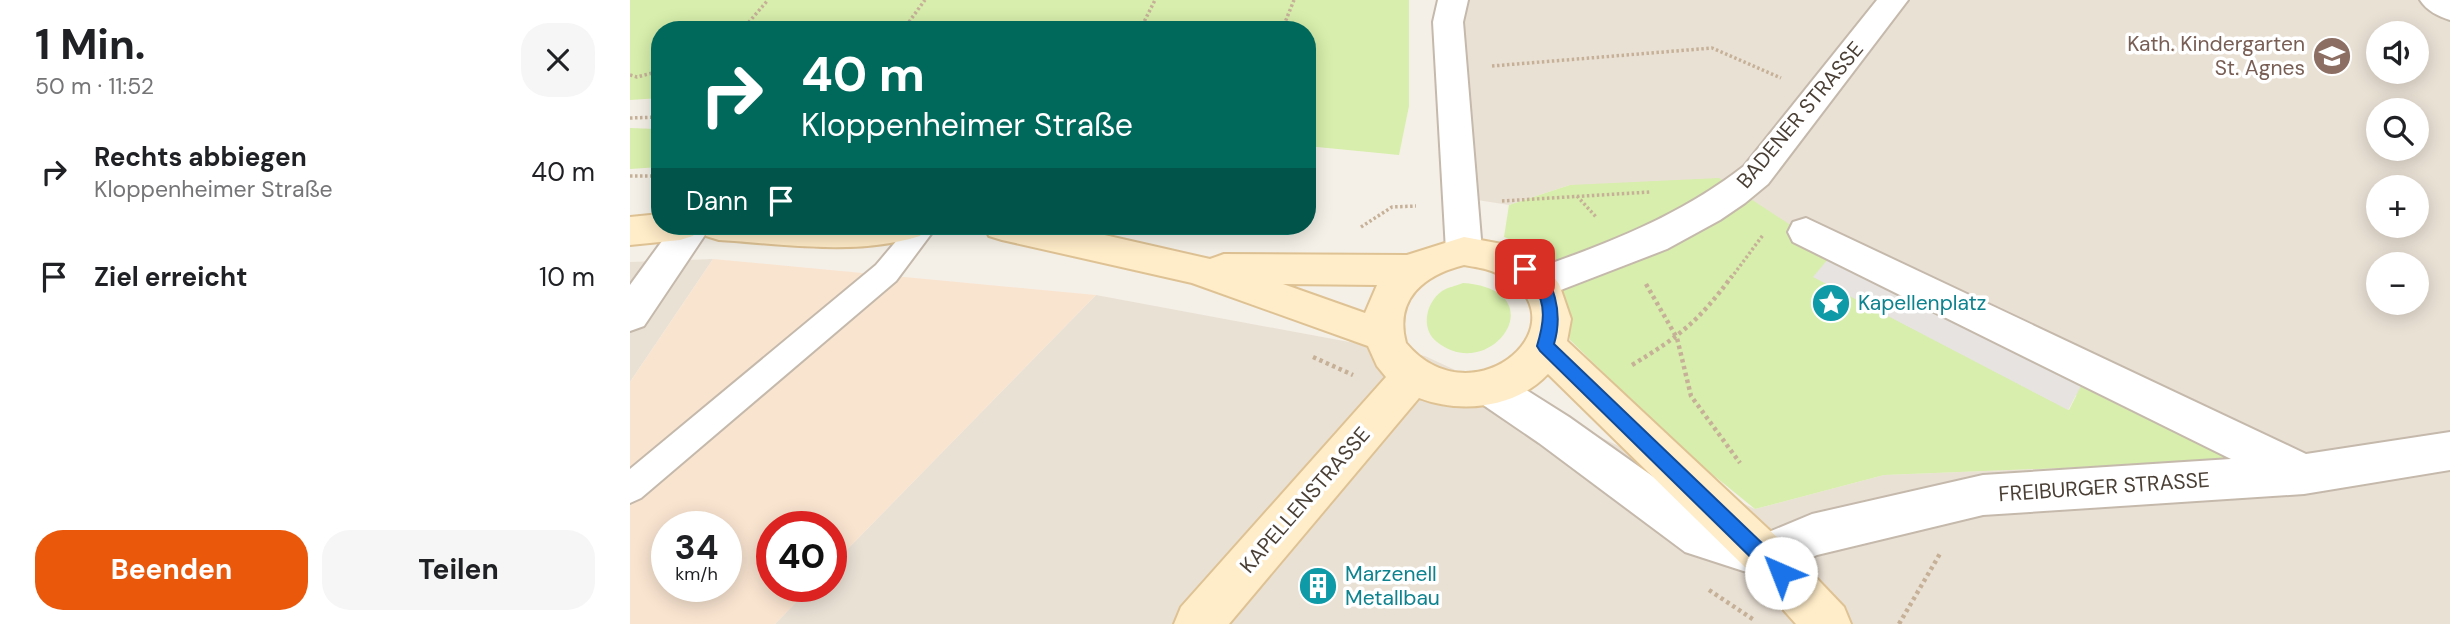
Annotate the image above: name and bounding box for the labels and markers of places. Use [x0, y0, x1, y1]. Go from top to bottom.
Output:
place label: Kath. Kindergarten St. Agnes [2127, 30, 2305, 82]
school or university icon: Kath. Kindergarten St. Agnes [2311, 35, 2353, 77]
pin [1495, 239, 1555, 299]
place icon: Kapellenplatz [1810, 282, 1852, 324]
place label: Kapellenplatz [1858, 289, 1986, 317]
place label: Marzenell Metallbau [1345, 560, 1440, 612]
building icon: Marzenell Metallbau [1297, 565, 1339, 607]

